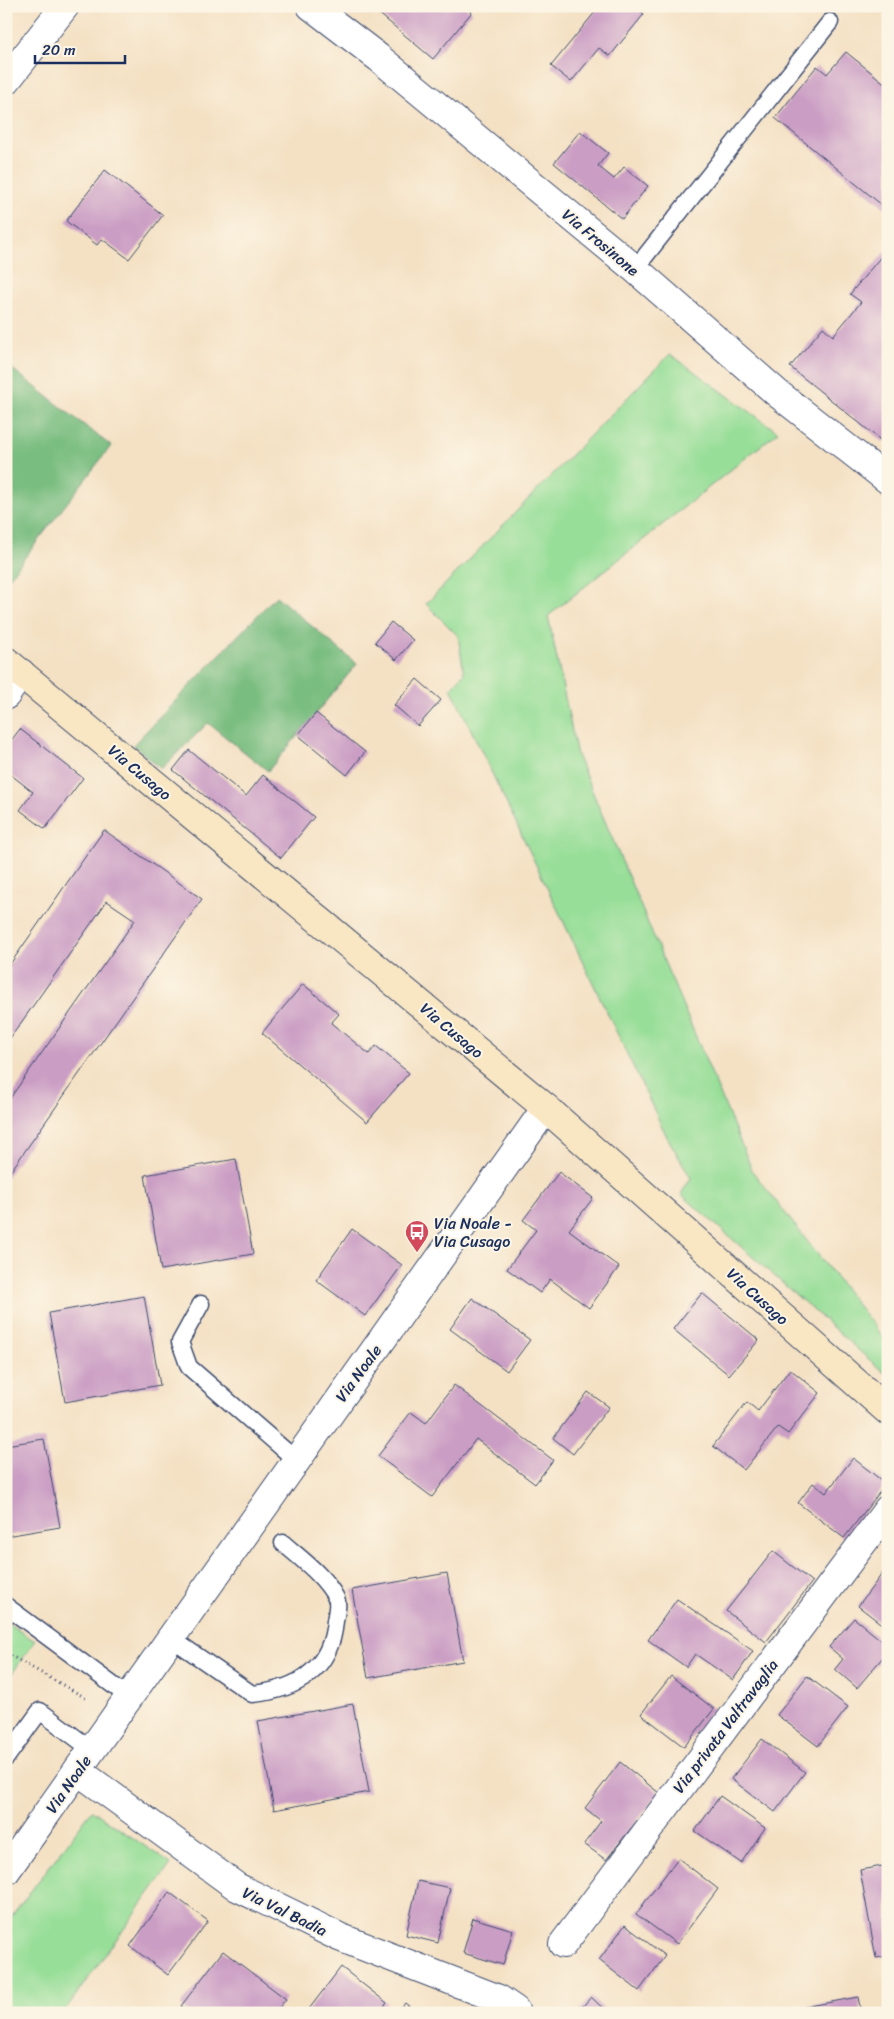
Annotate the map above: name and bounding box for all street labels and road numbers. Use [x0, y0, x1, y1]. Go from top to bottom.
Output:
street label: Via Frosinone [555, 201, 646, 284]
street label: Via Cusago [101, 737, 178, 808]
street label: Via Cusago [413, 995, 490, 1066]
street label: Via Cusago [720, 1260, 796, 1333]
street label: Via Noale [327, 1338, 390, 1409]
street label: Via privata Valtravaglia [665, 1653, 786, 1800]
street label: Via Noale [38, 1749, 99, 1820]
street label: Via Val Badia [237, 1878, 332, 1945]

